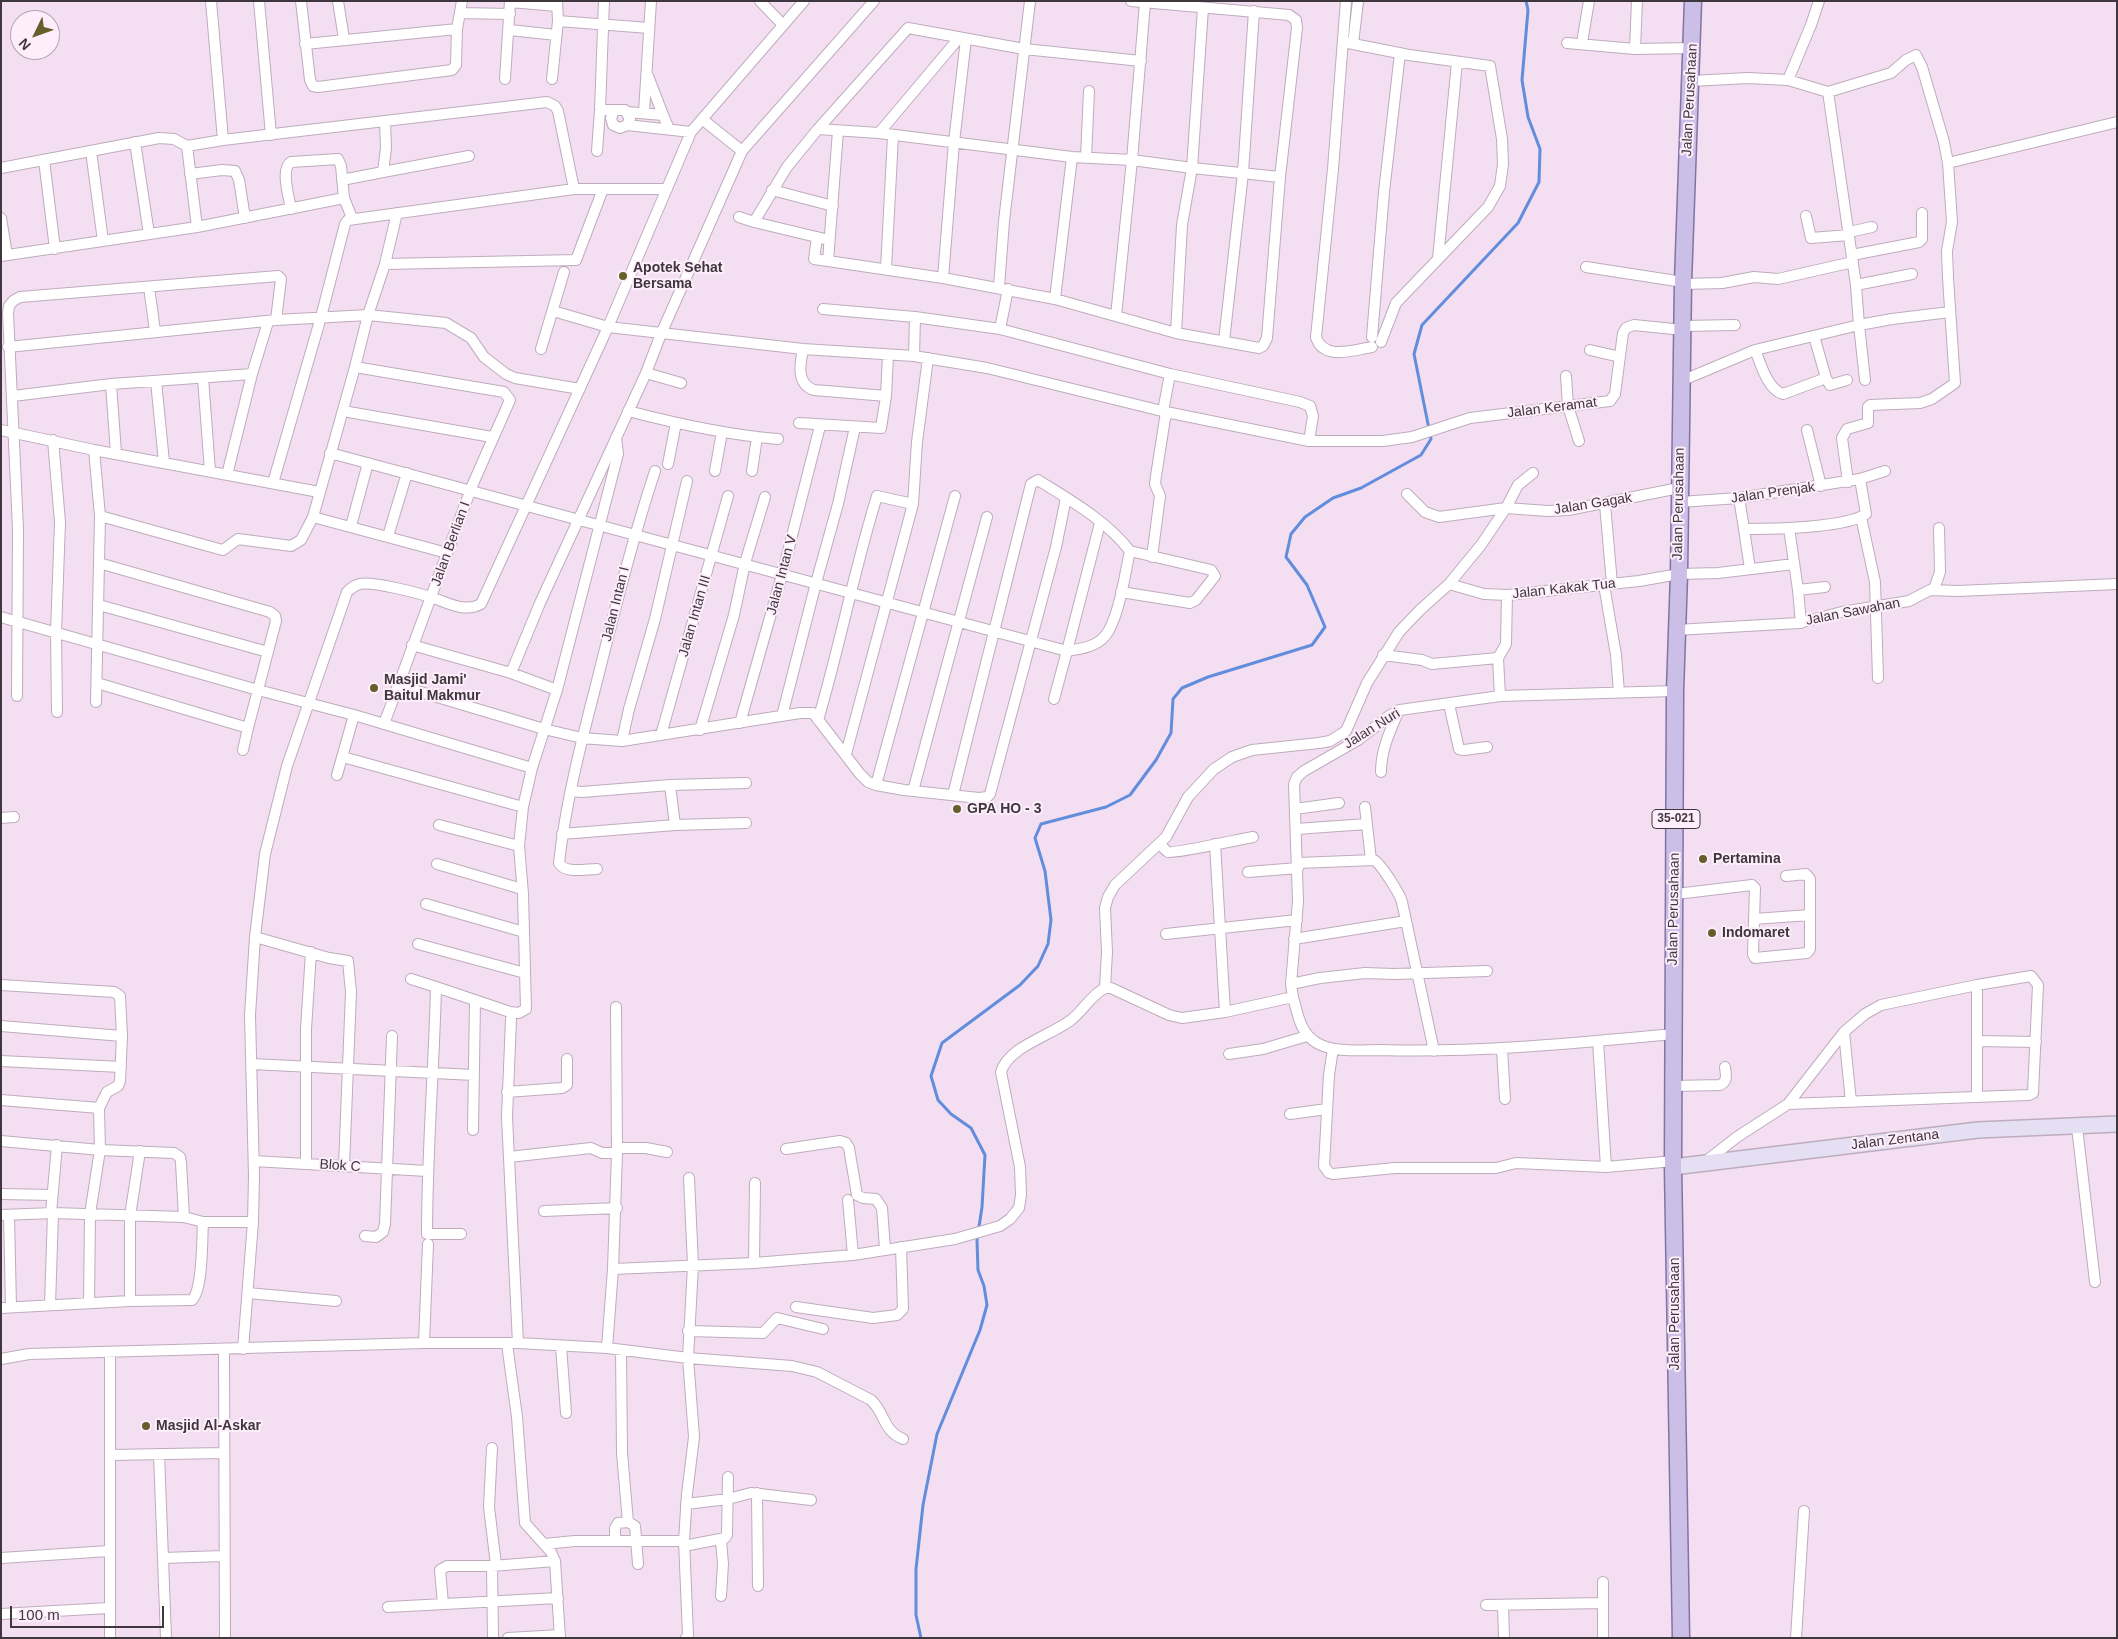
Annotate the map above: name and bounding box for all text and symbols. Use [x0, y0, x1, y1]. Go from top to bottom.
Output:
north arrow [10, 10, 60, 60]
text: N [15, 35, 34, 53]
street label: Jalan Perusahaan [1679, 43, 1701, 157]
place label: Apotek Sehat Bersama [633, 260, 722, 292]
marker: Apotek Sehat Bersama [617, 270, 629, 282]
street label: Jalan Keramat [1506, 394, 1598, 422]
street label: Jalan Perusahaan [1670, 447, 1688, 561]
street label: Jalan Prenjak [1730, 479, 1816, 507]
street label: Jalan Gagak [1553, 490, 1633, 518]
street label: Jalan Berlian I [428, 499, 474, 589]
street label: Jalan Intan V [763, 533, 801, 617]
street label: Jalan Intan I [599, 565, 633, 643]
street label: Jalan Intan III [675, 573, 715, 659]
street label: Jalan Kakak Tua [1512, 575, 1616, 603]
street label: Jalan Sawahan [1804, 595, 1902, 629]
place label: Masjid Jami' Baitul Makmur [384, 672, 480, 704]
marker: Masjid Jami' Baitul Makmur [368, 682, 380, 694]
street label: Jalan Nuri [1341, 705, 1403, 753]
place label: GPA HO - 3 [967, 801, 1041, 817]
marker: GPA HO - 3 [951, 803, 963, 815]
road number: 35-021 [1652, 810, 1700, 829]
place label: Pertamina [1713, 851, 1781, 867]
street label: Jalan Perusahaan [1665, 852, 1683, 966]
marker: Pertamina [1697, 853, 1709, 865]
place label: Indomaret [1722, 925, 1790, 941]
marker: Indomaret [1706, 927, 1718, 939]
street label: Jalan Zentana [1850, 1126, 1940, 1154]
street label: Blok C [319, 1156, 361, 1176]
street label: Jalan Perusahaan [1667, 1258, 1683, 1370]
place label: Masjid Al-Askar [156, 1418, 261, 1434]
marker: Masjid Al-Askar [140, 1420, 152, 1432]
scale bar [12, 1596, 166, 1628]
text: 100 m [18, 1606, 60, 1623]

